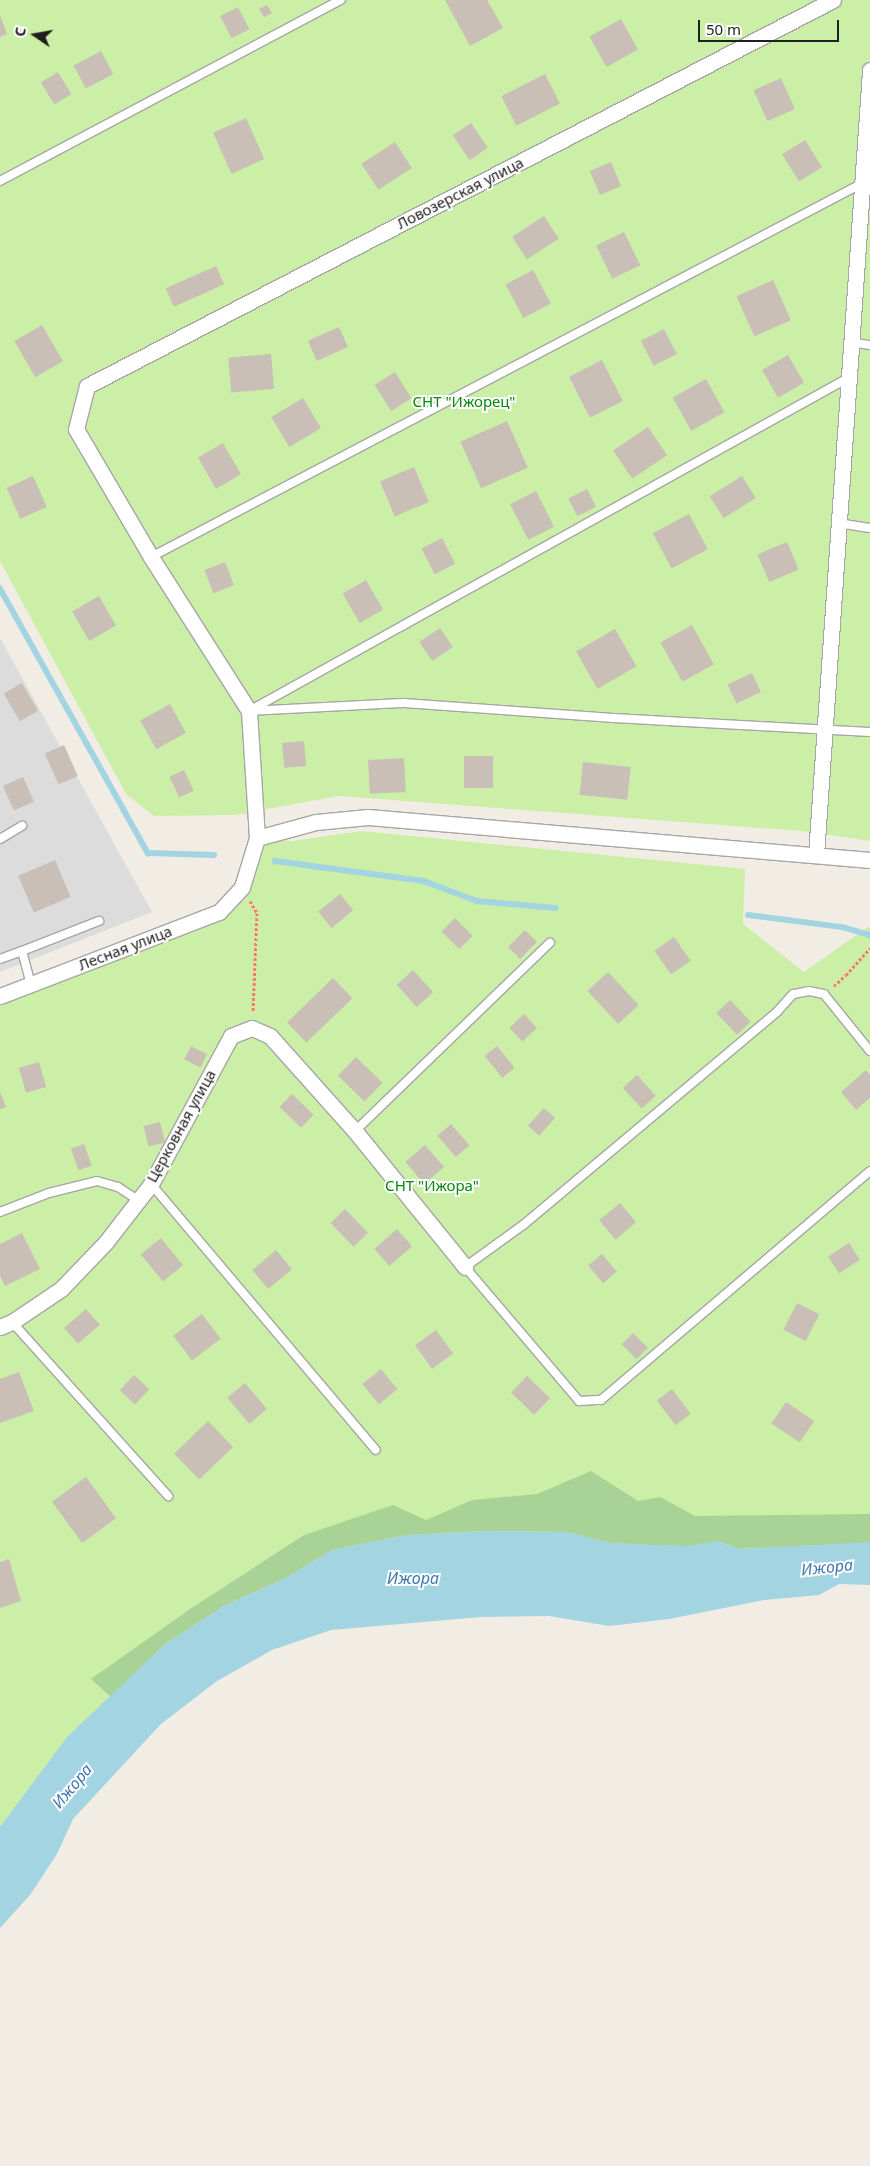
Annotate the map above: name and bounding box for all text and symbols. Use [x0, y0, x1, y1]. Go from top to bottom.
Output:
north arrow [10, 10, 60, 60]
scale bar [700, 10, 841, 42]
text: 50 m [706, 19, 741, 39]
text: С [10, 25, 30, 38]
street label: Ловозерская улица [394, 153, 526, 233]
park label: СНТ "Ижорец" [413, 393, 515, 411]
street label: Лесная улица [76, 922, 174, 974]
street label: Церковная улица [143, 1066, 219, 1186]
park label: СНТ "Ижора" [385, 1177, 479, 1195]
water label: Ижора [800, 1555, 854, 1579]
water label: Ижора [387, 1568, 439, 1588]
water label: Ижора [48, 1760, 96, 1812]

